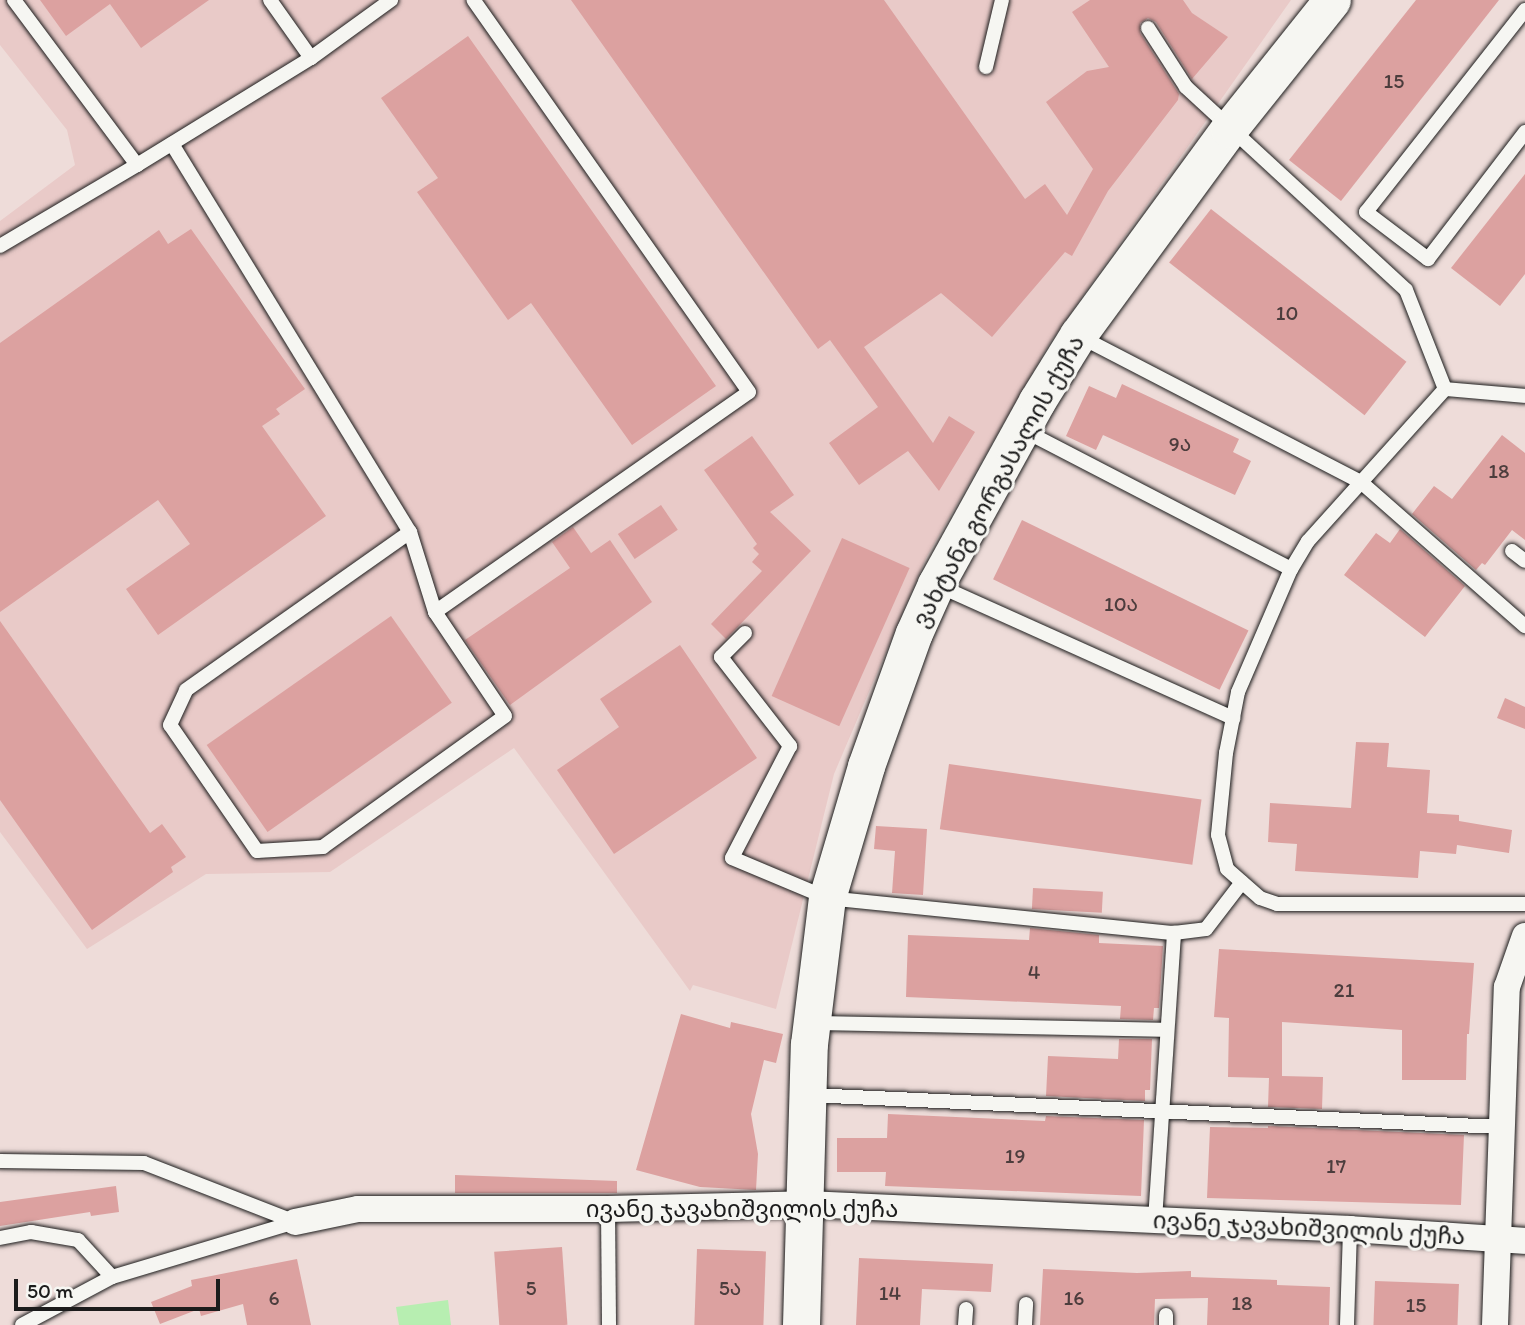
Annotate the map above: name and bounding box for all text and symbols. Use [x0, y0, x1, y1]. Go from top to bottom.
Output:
house number: 15 [1384, 68, 1404, 94]
house number: 10 [1276, 300, 1298, 326]
street label: ვახტანგ გორგასალის ქუჩა [906, 330, 1090, 632]
house number: 9ა [1169, 431, 1191, 457]
house number: 18 [1488, 458, 1510, 484]
house number: 10ა [1104, 591, 1138, 617]
house number: 4 [1028, 959, 1040, 985]
house number: 21 [1334, 977, 1354, 1003]
house number: 19 [1005, 1143, 1025, 1169]
house number: 17 [1326, 1153, 1346, 1179]
street label: ივანე ჯავახიშვილის ქუჩა [586, 1195, 898, 1223]
street label: ივანე ჯავახიშვილის ქუჩა [1152, 1205, 1466, 1251]
scale bar [18, 1266, 224, 1310]
house number: 5 [525, 1275, 537, 1301]
house number: 5ა [719, 1275, 741, 1301]
text: 50 m [27, 1278, 73, 1303]
house number: 14 [879, 1280, 901, 1306]
house number: 6 [268, 1285, 280, 1311]
house number: 16 [1064, 1285, 1084, 1311]
house number: 18 [1231, 1290, 1253, 1316]
house number: 15 [1406, 1292, 1426, 1318]

